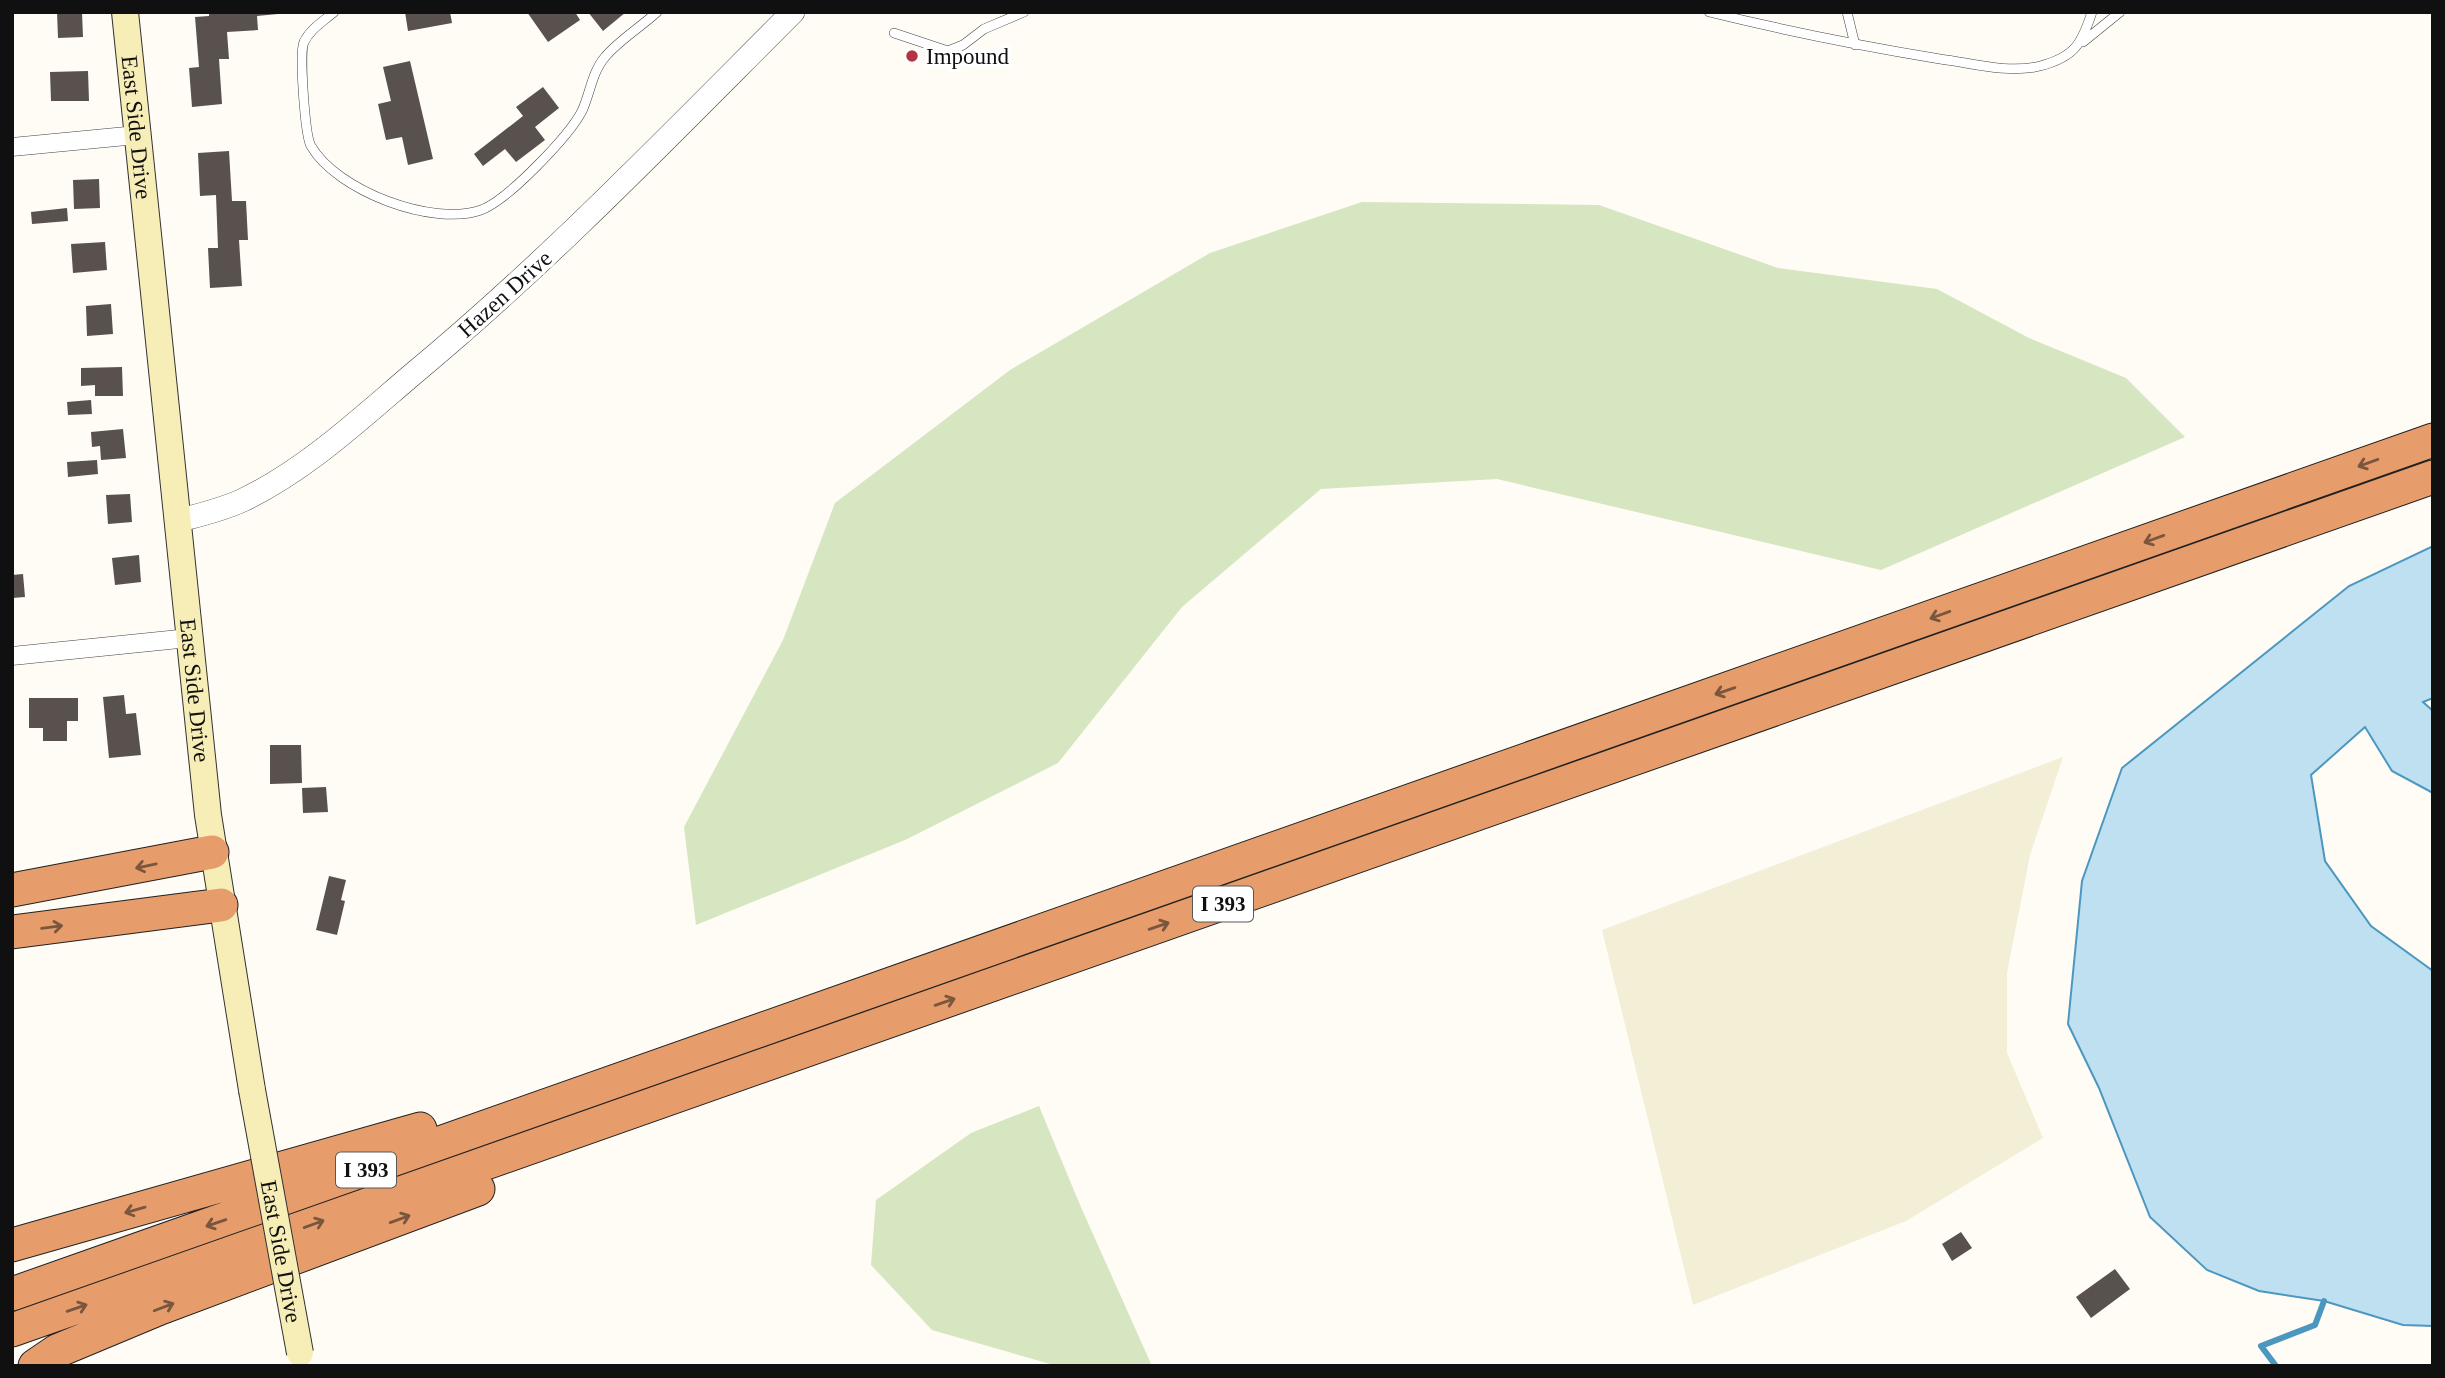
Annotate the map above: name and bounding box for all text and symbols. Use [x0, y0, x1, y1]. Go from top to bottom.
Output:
place label: Impound [926, 44, 1010, 69]
marker: Impound [904, 48, 920, 64]
street label: East Side Drive [117, 54, 157, 201]
street label: Hazen Drive [453, 246, 557, 342]
one-way arrow [2358, 458, 2380, 470]
one-way arrow [2144, 534, 2166, 546]
one-way arrow [1929, 610, 1951, 623]
street label: East Side Drive [175, 617, 215, 764]
one-way arrow [1715, 686, 1737, 698]
one-way arrow [135, 860, 158, 874]
road number: I 393 [1193, 886, 1253, 922]
one-way arrow [1148, 919, 1170, 931]
one-way arrow [40, 920, 63, 933]
one-way arrow [933, 994, 955, 1007]
road number: I 393 [336, 1152, 396, 1188]
street label: East Side Drive [256, 1178, 307, 1325]
one-way arrow [124, 1204, 146, 1217]
one-way arrow [388, 1211, 410, 1224]
one-way arrow [303, 1217, 325, 1229]
one-way arrow [205, 1218, 227, 1230]
one-way arrow [152, 1299, 174, 1312]
one-way arrow [65, 1301, 87, 1313]

